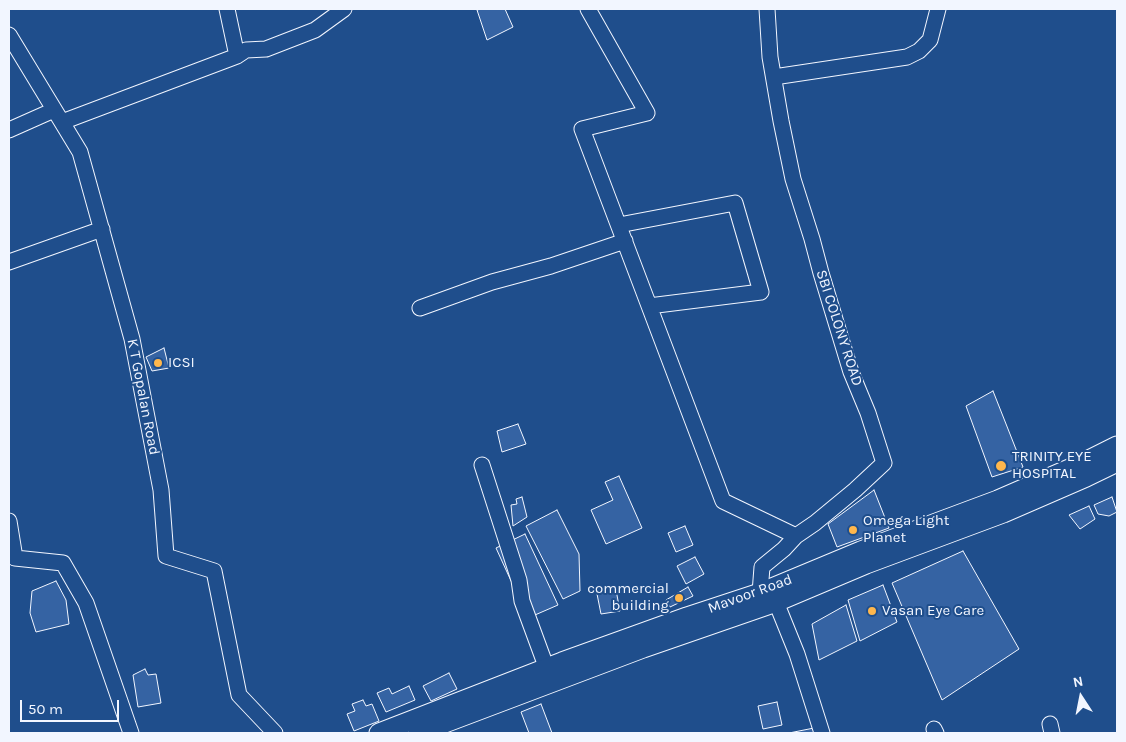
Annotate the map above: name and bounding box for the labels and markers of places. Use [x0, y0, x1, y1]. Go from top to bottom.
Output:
place label: ICSI [168, 354, 195, 372]
marker: ICSI [152, 357, 164, 369]
place label: TRINITY EYE HOSPITAL [1012, 448, 1092, 483]
marker: TRINITY EYE HOSPITAL [994, 459, 1008, 473]
place label: Omega Light Planet [863, 512, 949, 547]
marker: Omega Light Planet [847, 524, 859, 536]
place label: commercial building [587, 580, 669, 615]
marker: commercial building [673, 592, 685, 604]
place label: Vasan Eye Care [882, 602, 984, 620]
marker: Vasan Eye Care [866, 605, 878, 617]

